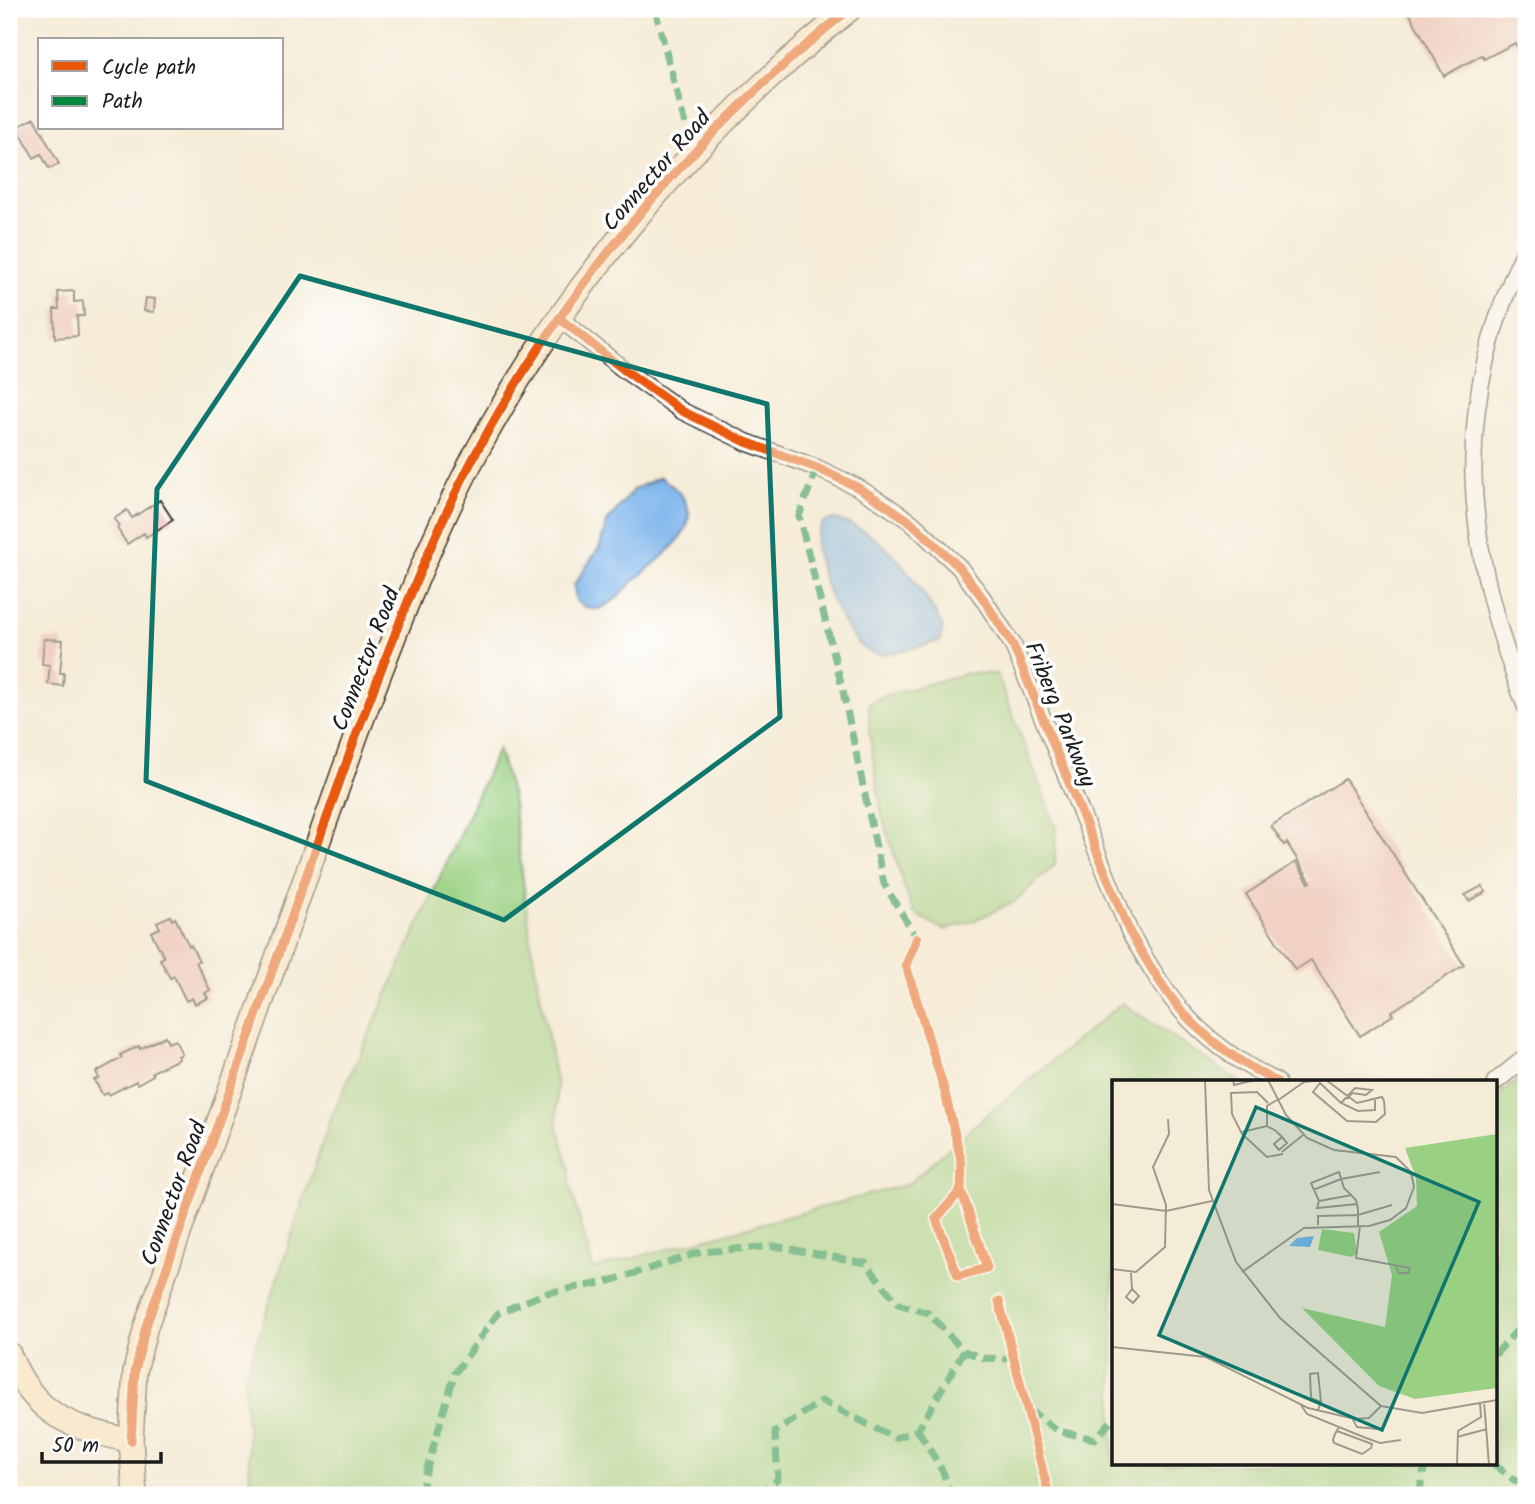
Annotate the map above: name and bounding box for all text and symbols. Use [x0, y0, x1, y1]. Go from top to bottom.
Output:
legend [38, 38, 284, 130]
text: Cycle path [102, 52, 196, 85]
text: Path [102, 86, 143, 119]
street label: Connector Road [594, 102, 721, 240]
street label: Connector Road [323, 582, 411, 737]
street label: Friberg Parkway [1014, 637, 1105, 793]
inset map [1112, 1080, 1496, 1466]
street label: Connector Road [132, 1116, 218, 1271]
scale bar [42, 1420, 161, 1464]
text: 50 m [52, 1430, 99, 1463]

